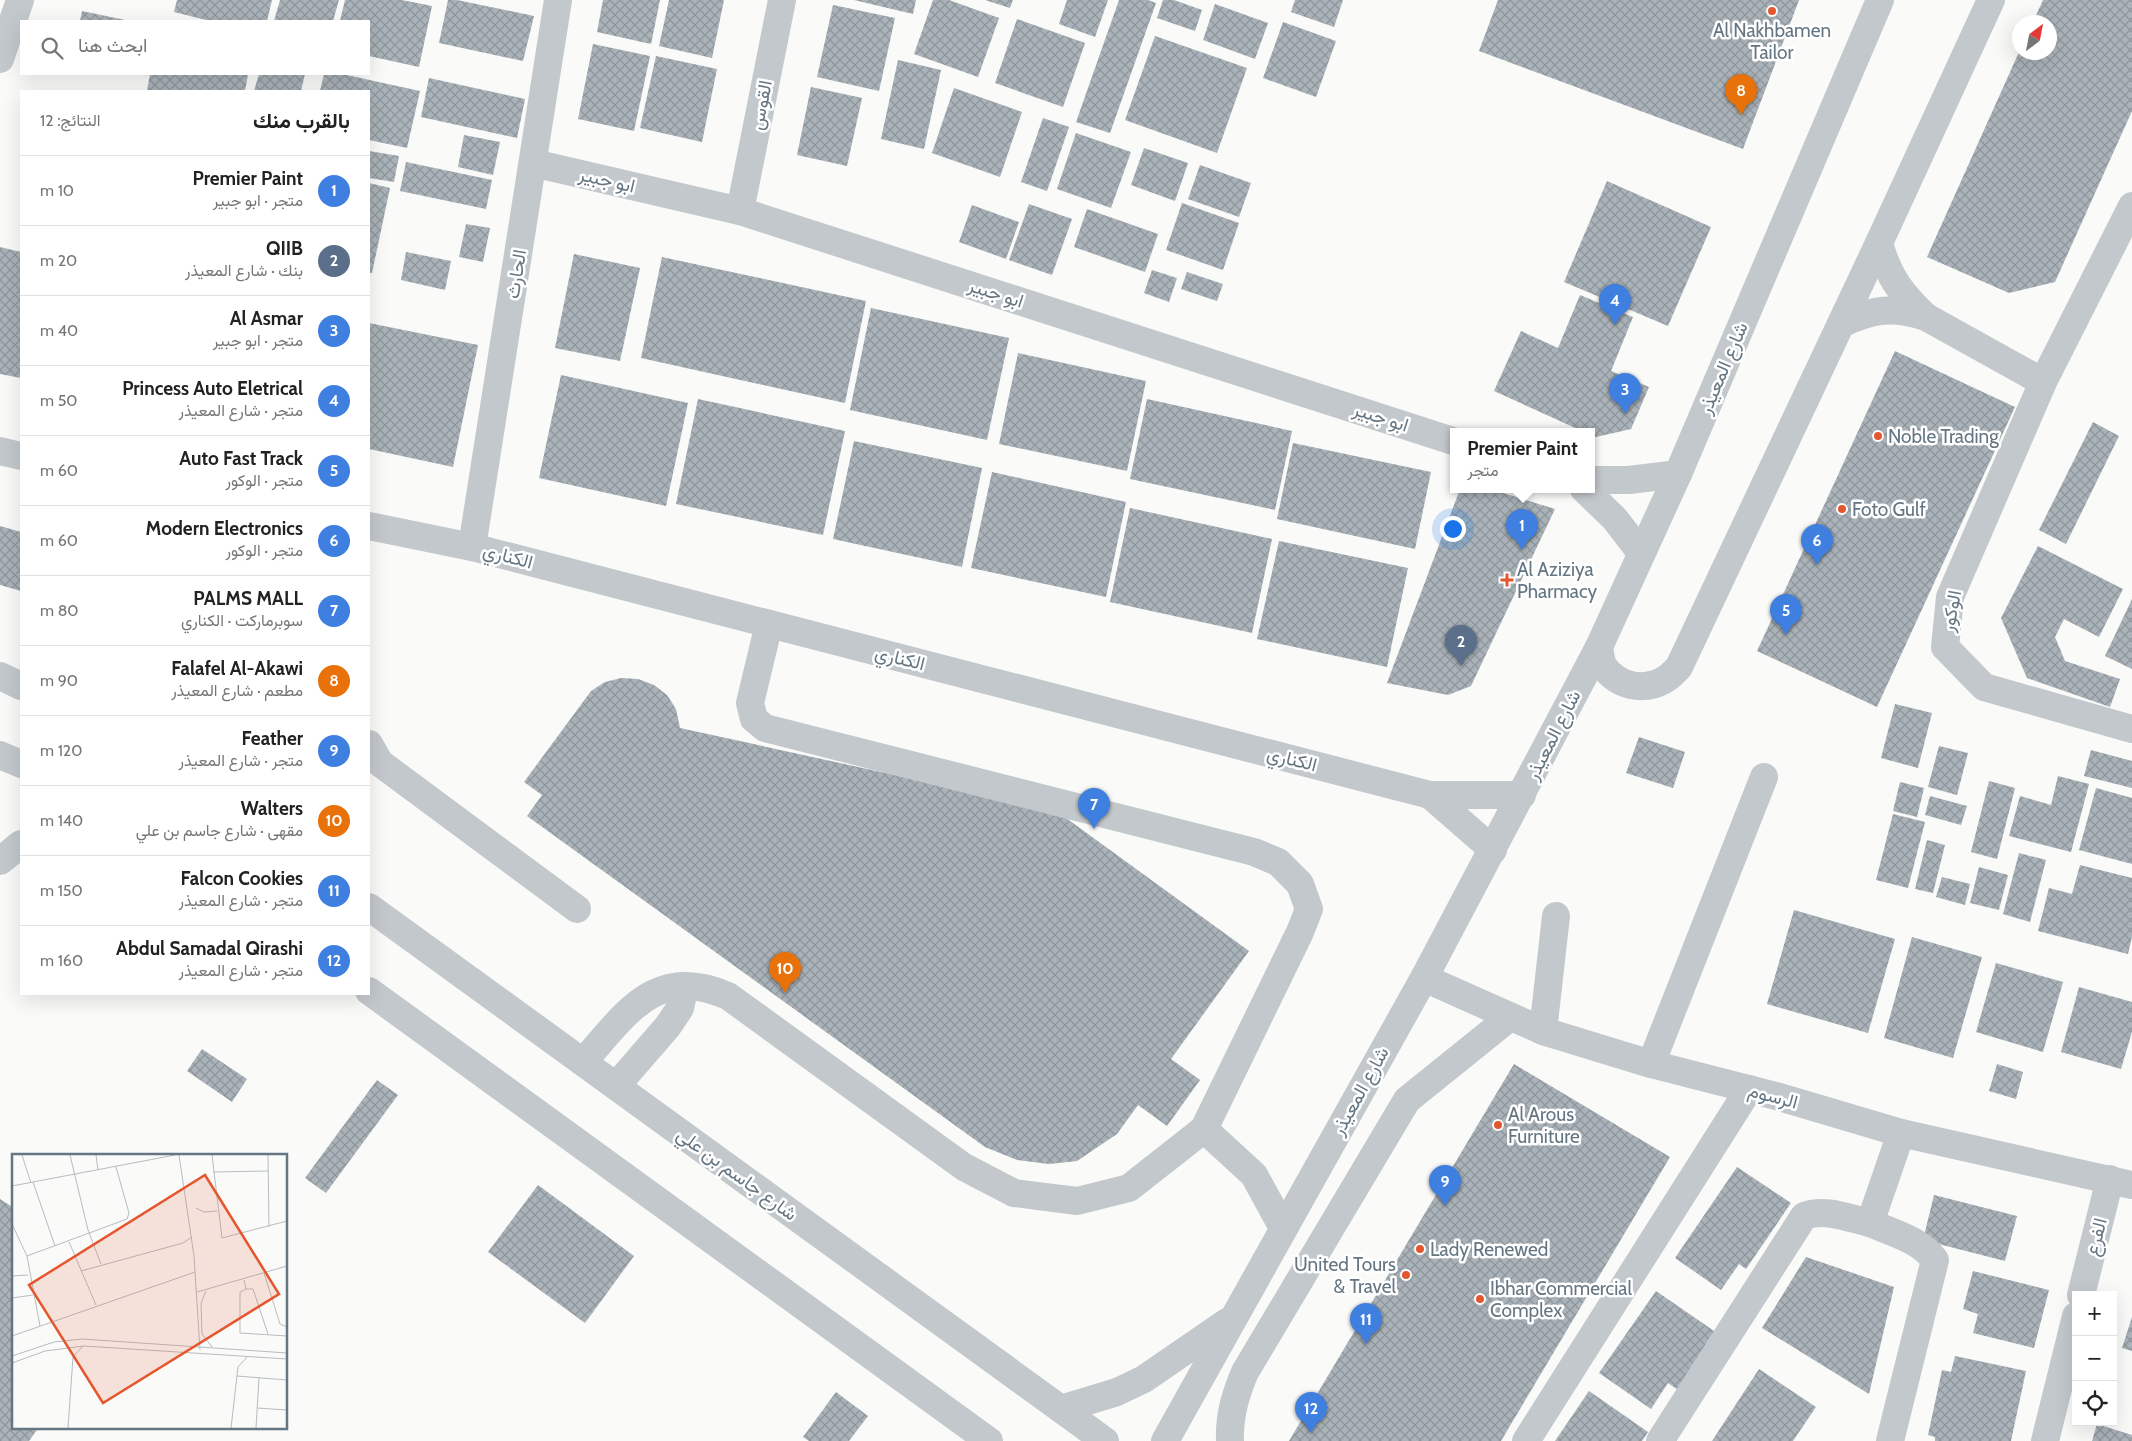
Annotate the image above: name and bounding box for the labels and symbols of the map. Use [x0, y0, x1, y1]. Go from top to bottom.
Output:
marker: Al Nakhbamen Tailor [1766, 5, 1778, 17]
north arrow [2012, 15, 2057, 60]
place label: Al Nakhbamen Tailor [1713, 19, 1831, 64]
pin: 8 [1725, 74, 1757, 115]
street label: القوس [745, 78, 777, 132]
street label: ابو جبير [576, 162, 637, 198]
street label: الحارث [501, 248, 531, 300]
street label: ابو جبير [964, 273, 1027, 313]
pin: 4 [1599, 284, 1631, 325]
street label: شارع المعيذر [1693, 319, 1754, 419]
pin: 3 [1609, 373, 1641, 414]
street label: ابو جبير [1349, 397, 1412, 437]
place label: Noble Trading [1888, 425, 1999, 448]
marker: Noble Trading [1872, 430, 1884, 442]
place label: Foto Gulf [1852, 498, 1927, 521]
marker: Foto Gulf [1836, 503, 1848, 515]
pin: 1 [1506, 509, 1538, 550]
your location [1440, 516, 1466, 542]
pin: 6 [1801, 524, 1833, 565]
street label: الكناري [479, 538, 536, 578]
place label: Al Aziziya Pharmacy [1517, 558, 1598, 603]
marker: Al Aziziya Pharmacy [1501, 574, 1513, 586]
street label: الوكور [1936, 588, 1966, 635]
pin: 5 [1770, 594, 1802, 635]
pin: 2 [1445, 625, 1477, 666]
street label: الكناري [872, 641, 927, 679]
street label: شارع المعيذر [1520, 686, 1586, 785]
street label: الكناري [1264, 742, 1319, 780]
pin: 7 [1078, 788, 1110, 829]
pin: 10 [769, 952, 801, 993]
street label: شارع المعيذر [1326, 1043, 1395, 1141]
street label: الرسوم [1745, 1078, 1800, 1115]
place label: Al Arous Furniture [1508, 1103, 1580, 1148]
marker: Al Arous Furniture [1492, 1119, 1504, 1131]
street label: شارع جاسم بن علي [670, 1123, 802, 1229]
inset map [12, 1154, 288, 1428]
pin: 9 [1429, 1165, 1461, 1206]
street label: الفرع [2080, 1216, 2113, 1259]
place label: Lady Renewed [1430, 1238, 1548, 1261]
marker: Lady Renewed [1414, 1243, 1426, 1255]
place label: United Tours & Travel [1294, 1253, 1397, 1298]
marker: United Tours & Travel [1400, 1269, 1412, 1281]
place label: Ibhar Commercial Complex [1490, 1277, 1632, 1322]
marker: Ibhar Commercial Complex [1474, 1293, 1486, 1305]
pin: 11 [1350, 1303, 1382, 1344]
pin: 12 [1295, 1392, 1327, 1433]

